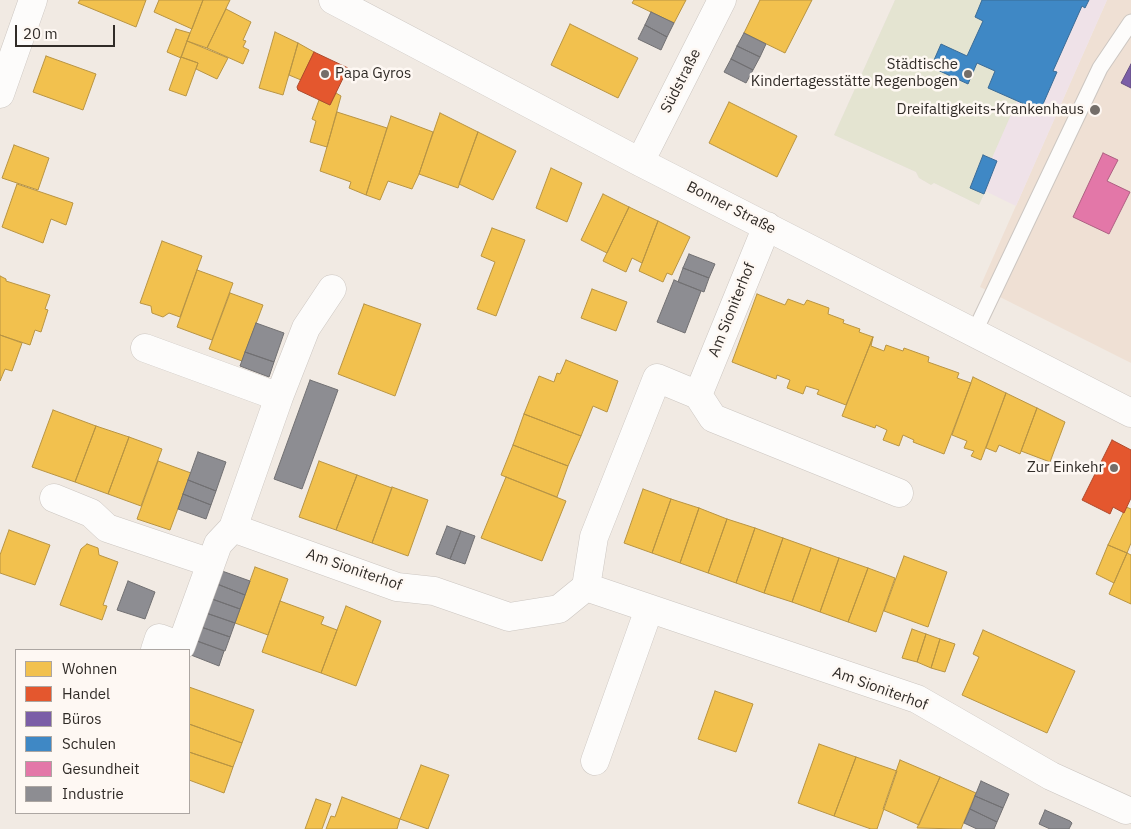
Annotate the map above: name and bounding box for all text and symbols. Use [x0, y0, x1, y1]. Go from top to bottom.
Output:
scale bar [18, 15, 118, 47]
text: 20 m [23, 24, 58, 43]
street label: Südstraße [657, 46, 705, 116]
place label: Städtische Kindertagesstätte Regenbogen [751, 56, 958, 91]
place label: Papa Gyros [335, 65, 411, 83]
marker: Papa Gyros [319, 68, 331, 80]
marker: Städtische Kindertagesstätte Regenbogen [962, 68, 974, 80]
place label: Dreifaltigkeits-Krankenhaus [897, 101, 1084, 119]
marker: Dreifaltigkeits-Krankenhaus [1088, 103, 1102, 117]
street label: Bonner Straße [683, 178, 779, 238]
street label: Am Sioniterhof [705, 260, 759, 360]
place label: Zur Einkehr [1027, 459, 1104, 477]
marker: Zur Einkehr [1108, 462, 1120, 474]
street label: Am Sioniterhof [304, 545, 404, 595]
legend [15, 649, 190, 814]
text: Wohnen [62, 659, 117, 678]
street label: Am Sioniterhof [830, 663, 930, 715]
text: Handel [62, 684, 110, 703]
text: Büros [62, 709, 101, 728]
text: Schulen [62, 734, 116, 753]
text: Gesundheit [62, 759, 139, 778]
text: Industrie [62, 784, 124, 803]

